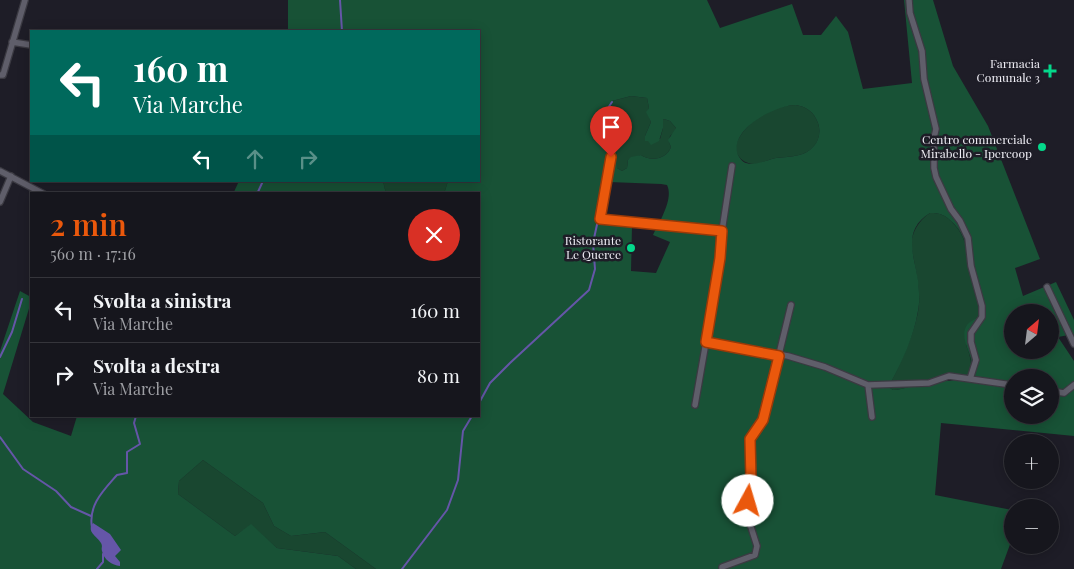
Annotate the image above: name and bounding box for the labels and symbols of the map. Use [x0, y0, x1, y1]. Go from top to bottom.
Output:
place label: Farmacia Comunale 3 [977, 55, 1040, 85]
marker: Farmacia Comunale 3 [1044, 65, 1056, 77]
pin [590, 106, 632, 157]
place label: Centro commerciale Mirabello - Ipercoop [921, 131, 1032, 161]
marker: Centro commerciale Mirabello - Ipercoop [1036, 141, 1048, 153]
place label: Ristorante Le Querce [565, 232, 621, 262]
marker: Ristorante Le Querce [625, 242, 637, 254]
north arrow [1004, 304, 1059, 359]
position arrow [721, 474, 773, 526]

